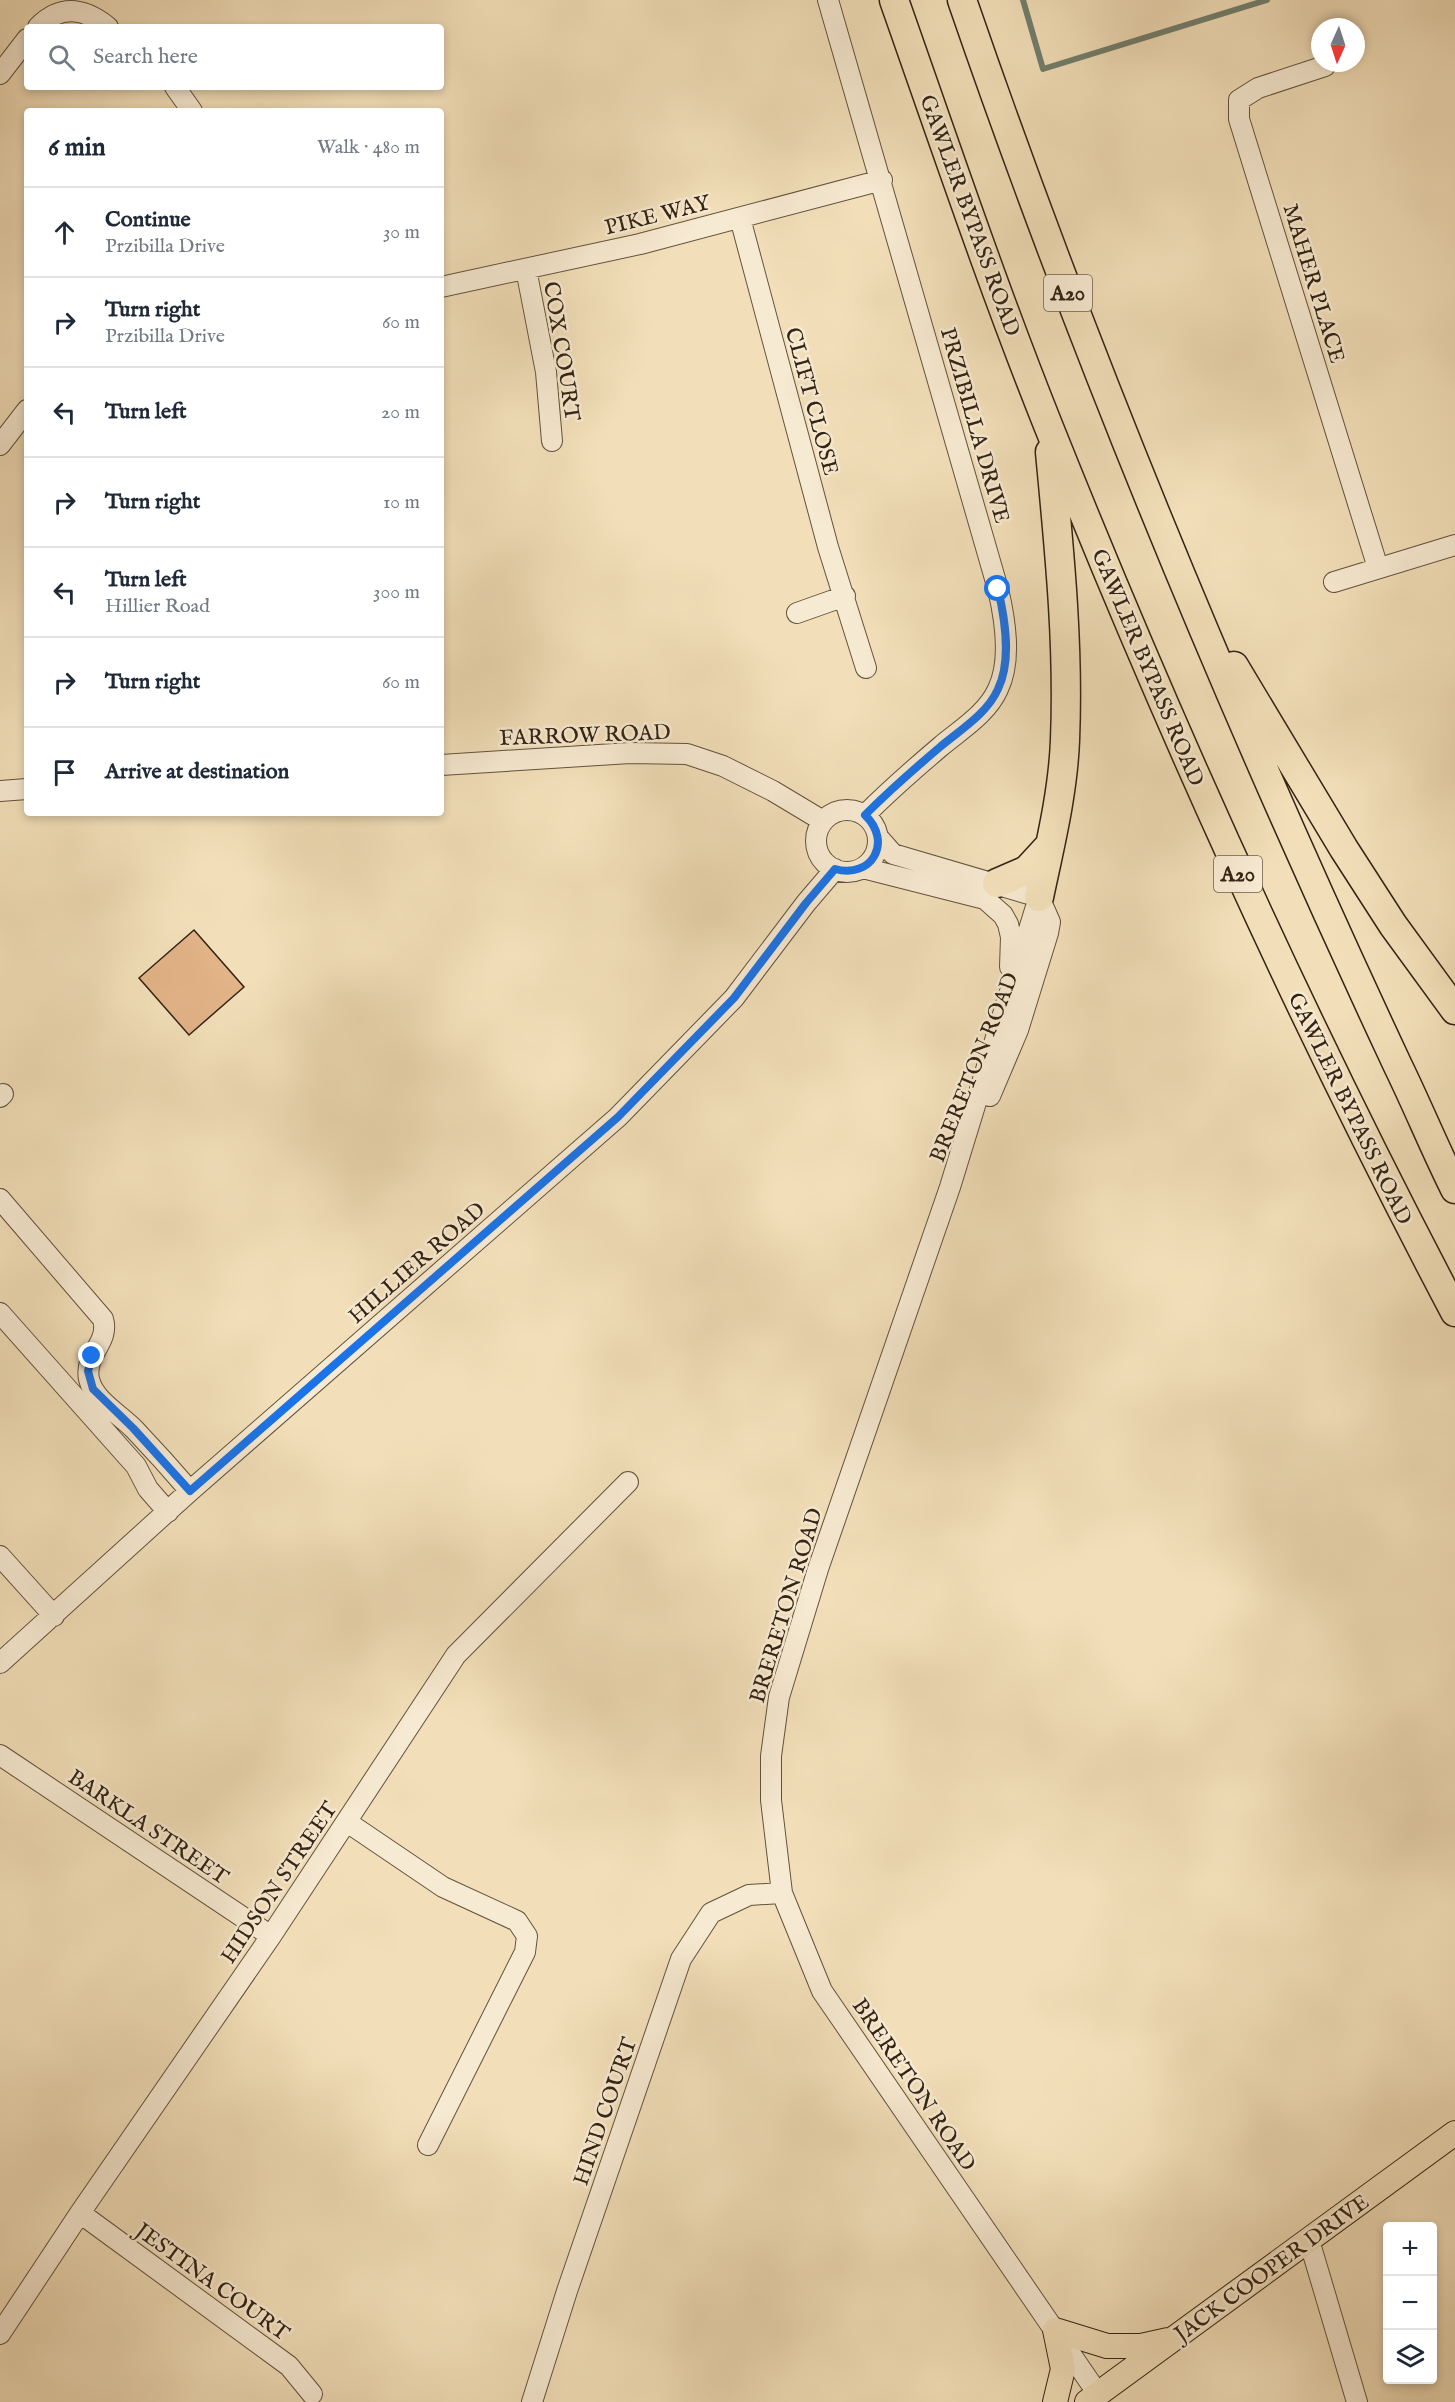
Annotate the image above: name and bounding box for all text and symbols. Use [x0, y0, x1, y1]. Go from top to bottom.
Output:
north arrow [1311, 18, 1365, 72]
search box [24, 24, 444, 90]
icon: search [45, 41, 78, 74]
text: Search here [93, 43, 198, 71]
street label: GAWLER BYPASS ROAD [912, 91, 1026, 340]
text: 6 min [48, 131, 106, 164]
text: Walk · 480 m [317, 135, 420, 160]
street label: PIKE WAY [602, 189, 714, 243]
street label: MAHER PLACE [1276, 201, 1351, 367]
text: Continue [105, 206, 191, 234]
icon: ahead [48, 216, 81, 249]
text: 30 m [383, 220, 420, 245]
text: Przibilla Drive [105, 234, 225, 259]
road number: A20 [1044, 275, 1092, 311]
street label: COX COURT [536, 280, 586, 423]
text: Turn right [105, 296, 200, 324]
icon: right [48, 306, 81, 339]
text: 60 m [382, 310, 420, 335]
text: Przibilla Drive [105, 324, 225, 349]
street label: CLIFT CLOSE [778, 324, 844, 479]
street label: PRZIBILLA DRIVE [933, 325, 1015, 527]
icon: left [48, 396, 81, 429]
text: Turn left [105, 398, 187, 426]
text: 20 m [381, 400, 420, 425]
icon: right [48, 486, 81, 519]
text: Turn right [105, 488, 200, 516]
text: 10 m [383, 490, 420, 515]
street label: GAWLER BYPASS ROAD [1084, 545, 1210, 791]
text: Turn left [105, 566, 187, 594]
route start [984, 575, 1010, 601]
icon: left [48, 576, 81, 609]
text: 300 m [373, 580, 420, 605]
text: Hillier Road [105, 594, 210, 619]
icon: right [48, 666, 81, 699]
text: Turn right [105, 668, 200, 696]
text: 60 m [382, 670, 420, 695]
street label: FARROW ROAD [499, 719, 671, 753]
icon: arrive [48, 756, 81, 789]
text: Arrive at destination [105, 758, 289, 786]
road number: A20 [1214, 856, 1262, 892]
street label: BRERETON ROAD [924, 969, 1026, 1167]
street label: GAWLER BYPASS ROAD [1281, 988, 1418, 1230]
street label: HILLIER ROAD [343, 1196, 492, 1331]
route end [78, 1342, 104, 1368]
street label: BRERETON ROAD [744, 1505, 830, 1706]
street label: BARKLA STREET [62, 1764, 234, 1892]
street label: HIDSON STREET [215, 1797, 344, 1969]
street label: BRERETON ROAD [845, 1993, 982, 2177]
street label: HIND COURT [567, 2034, 644, 2189]
street label: JACK COOPER DRIVE [1167, 2189, 1375, 2350]
street label: JESTINA COURT [127, 2215, 294, 2348]
map controls [1383, 2222, 1437, 2384]
button: + [1383, 2222, 1437, 2276]
button: − [1383, 2276, 1437, 2330]
button: layers [1383, 2330, 1437, 2384]

